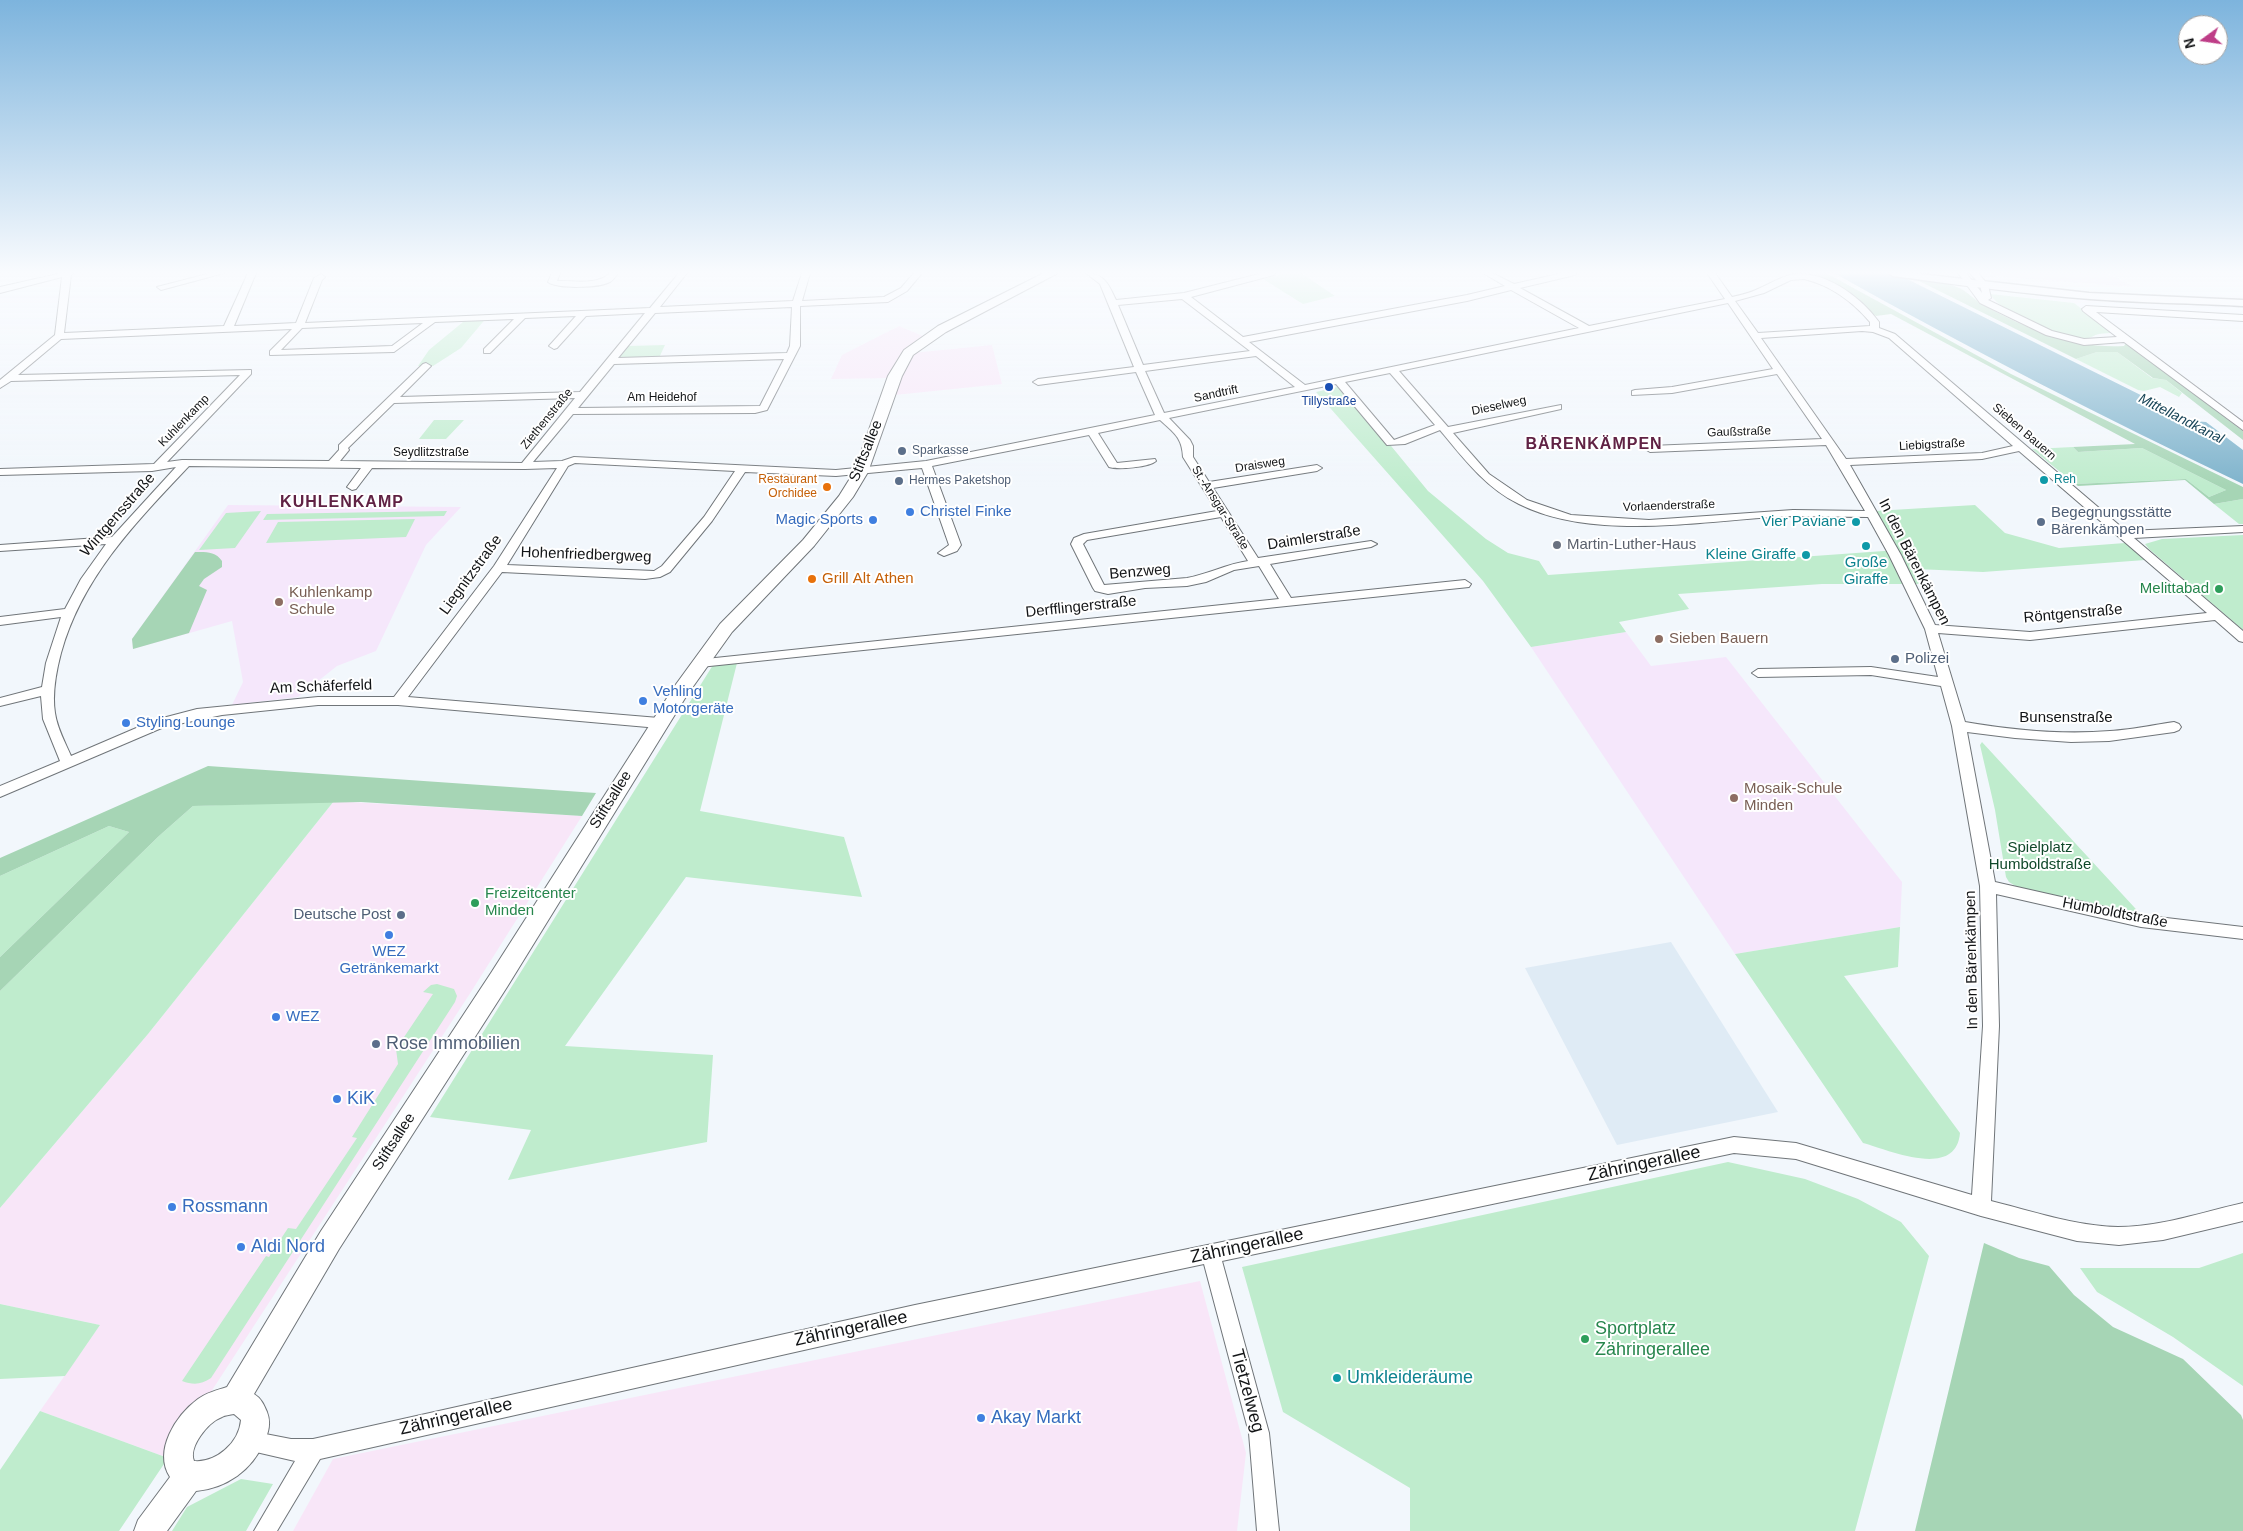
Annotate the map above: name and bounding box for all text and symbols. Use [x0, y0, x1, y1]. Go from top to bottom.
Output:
north arrow [2178, 15, 2228, 65]
text: N [2180, 37, 2198, 50]
marker: Tillystraße [1323, 381, 1335, 393]
street label: Sandtrift [1193, 382, 1239, 406]
street label: Ziethenstraße [518, 386, 576, 452]
water label: Mittellandkanal [2136, 390, 2226, 448]
street label: Am Heidehof [627, 391, 697, 405]
street label: Kuhlenkamp [156, 392, 212, 450]
street label: Dieselweg [1470, 393, 1528, 419]
place label: Tillystraße [1302, 395, 1356, 409]
street label: Sieben Bauern [1989, 401, 2059, 463]
street label: Stiftsallee [845, 417, 887, 485]
street label: Gaußstraße [1707, 424, 1771, 440]
district label: BÄRENKÄMPEN [1524, 435, 1664, 455]
street label: Liebigstraße [1899, 436, 1965, 454]
place label: Sparkasse [912, 444, 969, 458]
marker: Sparkasse [896, 445, 908, 457]
street label: Seydlitzstraße [393, 446, 469, 460]
street label: Draisweg [1234, 454, 1286, 476]
street label: St.-Ansgar-Straße [1188, 463, 1252, 553]
street label: Wintgensstraße [77, 469, 159, 561]
place label: Restaurant Orchidee [758, 473, 817, 501]
place label: Reh [2054, 473, 2076, 487]
place label: Hermes Paketshop [909, 474, 1011, 488]
marker: Reh [2038, 474, 2050, 486]
marker: Hermes Paketshop [893, 475, 905, 487]
marker: Restaurant Orchidee [821, 481, 833, 493]
district label: KUHLENKAMP [279, 493, 405, 513]
street label: In den Bärenkämpen [1874, 496, 1954, 628]
street label: Vorlaenderstraße [1623, 497, 1715, 515]
place label: Christel Finke [920, 503, 1012, 521]
place label: Begegnungsstätte Bärenkämpen [2051, 504, 2172, 539]
marker: Christel Finke [904, 506, 916, 518]
place label: Magic Sports [775, 511, 863, 529]
place label: Vier Paviane [1761, 513, 1846, 531]
marker: Magic Sports [867, 514, 879, 526]
marker: Vier Paviane [1850, 516, 1862, 528]
marker: Begegnungsstätte Bärenkämpen [2035, 516, 2047, 528]
street label: Daimlerstraße [1266, 522, 1362, 554]
street label: Liegnitzstraße [436, 532, 506, 618]
place label: Martin-Luther-Haus [1567, 536, 1696, 554]
marker: Martin-Luther-Haus [1551, 539, 1563, 551]
marker: Große Giraffe [1860, 540, 1872, 552]
street label: Hohenfriedbergweg [520, 544, 652, 566]
place label: Kleine Giraffe [1705, 546, 1796, 564]
marker: Kleine Giraffe [1800, 549, 1812, 561]
place label: Große Giraffe [1844, 554, 1888, 589]
street label: Benzweg [1108, 560, 1172, 584]
place label: Grill Alt Athen [822, 570, 914, 588]
marker: Grill Alt Athen [806, 573, 818, 585]
place label: Melittabad [2140, 580, 2209, 598]
marker: Melittabad [2213, 583, 2225, 595]
place label: Kuhlenkamp Schule [289, 584, 372, 619]
street label: Derfflingerstraße [1025, 592, 1137, 622]
marker: Kuhlenkamp Schule [273, 596, 285, 608]
street label: Röntgenstraße [2023, 601, 2123, 627]
place label: Sieben Bauern [1669, 630, 1768, 648]
marker: Sieben Bauern [1653, 633, 1665, 645]
place label: Polizei [1905, 650, 1949, 668]
marker: Polizei [1889, 653, 1901, 665]
street label: Am Schäferfeld [269, 676, 373, 698]
place label: Vehling Motorgeräte [653, 683, 734, 718]
marker: Vehling Motorgeräte [637, 695, 649, 707]
street label: Bunsenstraße [2019, 709, 2113, 727]
place label: Styling Lounge [136, 714, 235, 732]
marker: Styling Lounge [120, 717, 132, 729]
street label: Stiftsallee [586, 768, 636, 832]
place label: Mosaik-Schule Minden [1744, 780, 1842, 815]
marker: Mosaik-Schule Minden [1728, 792, 1740, 804]
park label: Spielplatz Humboldstraße [1989, 839, 2091, 874]
place label: Freizeitcenter Minden [485, 885, 576, 920]
street label: In den Bärenkämpen [1962, 890, 1982, 1030]
street label: Humboldtstraße [2061, 894, 2169, 932]
marker: Freizeitcenter Minden [469, 897, 481, 909]
place label: Deutsche Post [293, 906, 391, 924]
marker: Deutsche Post [395, 909, 407, 921]
marker: WEZ Getränkemarkt [383, 929, 395, 941]
place label: WEZ Getränkemarkt [339, 943, 439, 978]
place label: WEZ [286, 1008, 319, 1026]
marker: WEZ [270, 1011, 282, 1023]
place label: Rose Immobilien [386, 1033, 520, 1055]
marker: Rose Immobilien [370, 1038, 382, 1050]
place label: KiK [347, 1088, 375, 1110]
marker: KiK [331, 1093, 343, 1105]
street label: Stiftsallee [369, 1110, 419, 1174]
street label: Zähringerallee [1585, 1141, 1703, 1187]
place label: Rossmann [182, 1196, 268, 1218]
marker: Rossmann [166, 1201, 178, 1213]
street label: Zähringerallee [1188, 1223, 1306, 1269]
place label: Aldi Nord [251, 1236, 325, 1258]
marker: Aldi Nord [235, 1241, 247, 1253]
street label: Zähringerallee [792, 1306, 910, 1352]
place label: Sportplatz Zähringerallee [1595, 1318, 1710, 1360]
marker: Sportplatz Zähringerallee [1579, 1333, 1591, 1345]
street label: Tietzelweg [1226, 1347, 1268, 1435]
place label: Umkleideräume [1347, 1367, 1473, 1389]
marker: Umkleideräume [1331, 1372, 1343, 1384]
street label: Zähringerallee [398, 1394, 514, 1440]
place label: Akay Markt [991, 1407, 1081, 1429]
marker: Akay Markt [975, 1412, 987, 1424]

